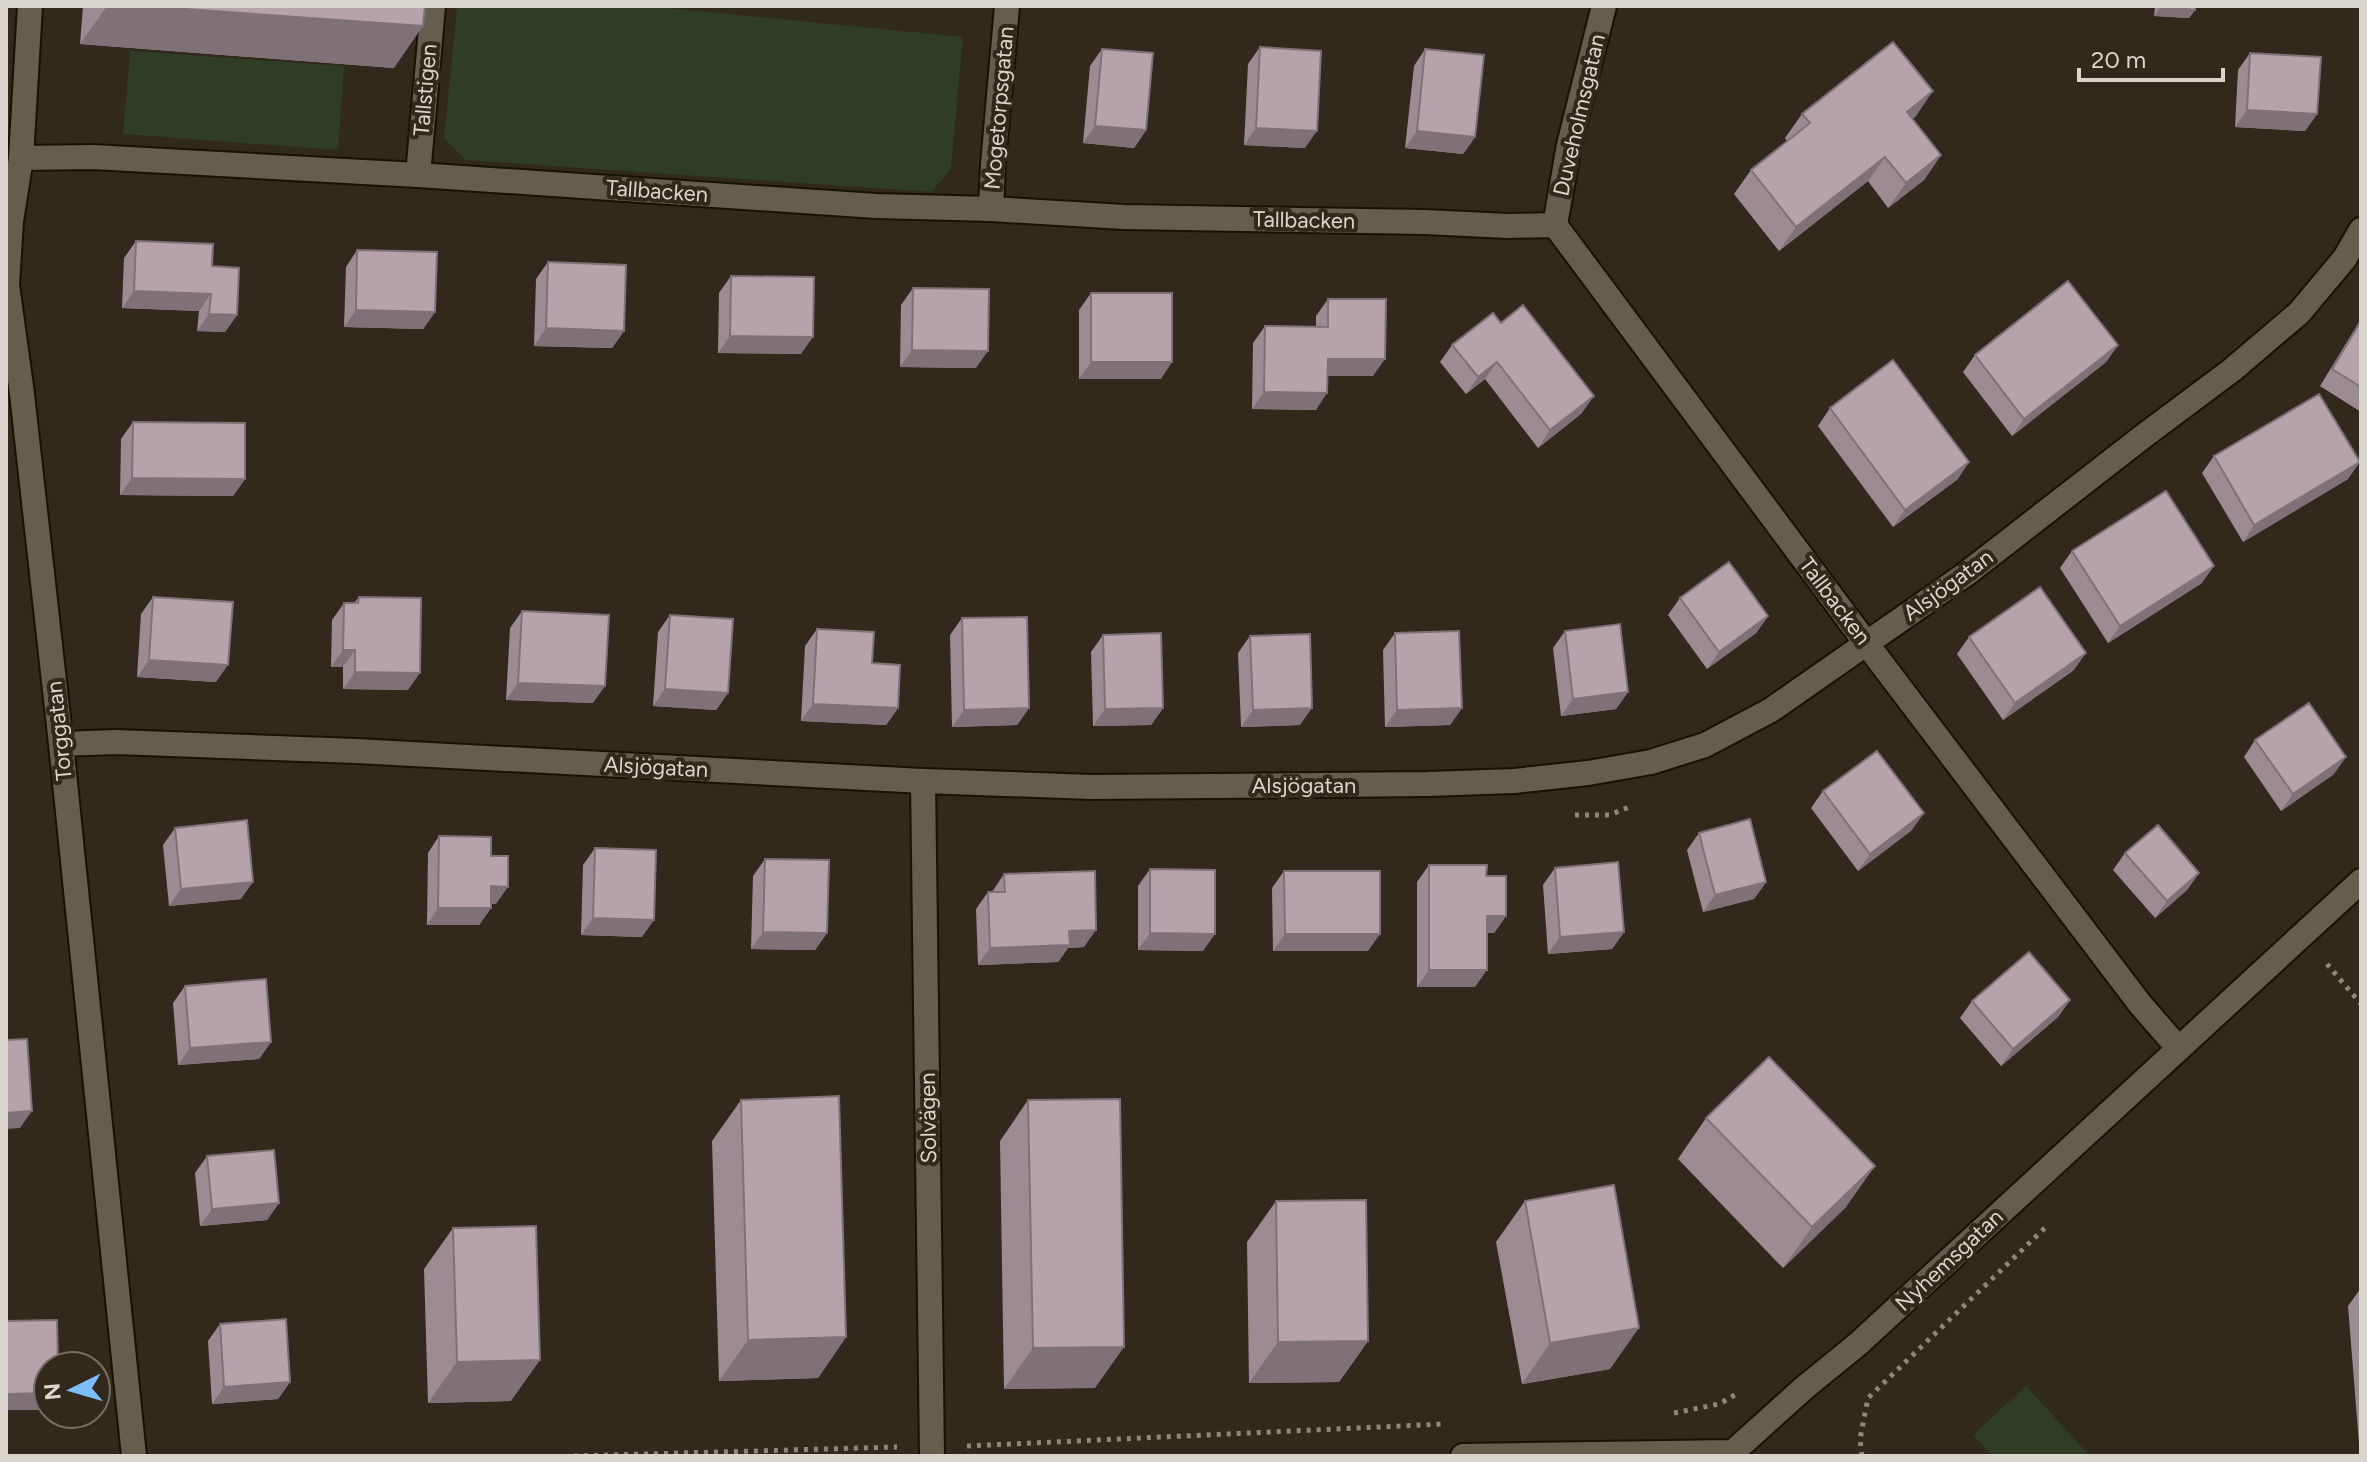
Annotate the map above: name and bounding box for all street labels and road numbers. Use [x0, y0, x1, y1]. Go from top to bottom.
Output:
street label: Mogetorpsgatan [978, 25, 1020, 191]
street label: Duveholmsgatan [1547, 31, 1611, 199]
street label: Tallstigen [408, 43, 442, 137]
street label: Tallbacken [605, 174, 709, 208]
street label: Tallbacken [1253, 206, 1355, 234]
street label: Alsjögatan [1898, 543, 1998, 627]
street label: Tallbacken [1793, 552, 1877, 650]
street label: Torggatan [40, 680, 78, 782]
street label: Alsjögatan [603, 751, 709, 783]
street label: Alsjögatan [1252, 772, 1356, 799]
street label: Solvägen [914, 1072, 942, 1164]
street label: Nyhemsgatan [1889, 1203, 2009, 1317]

